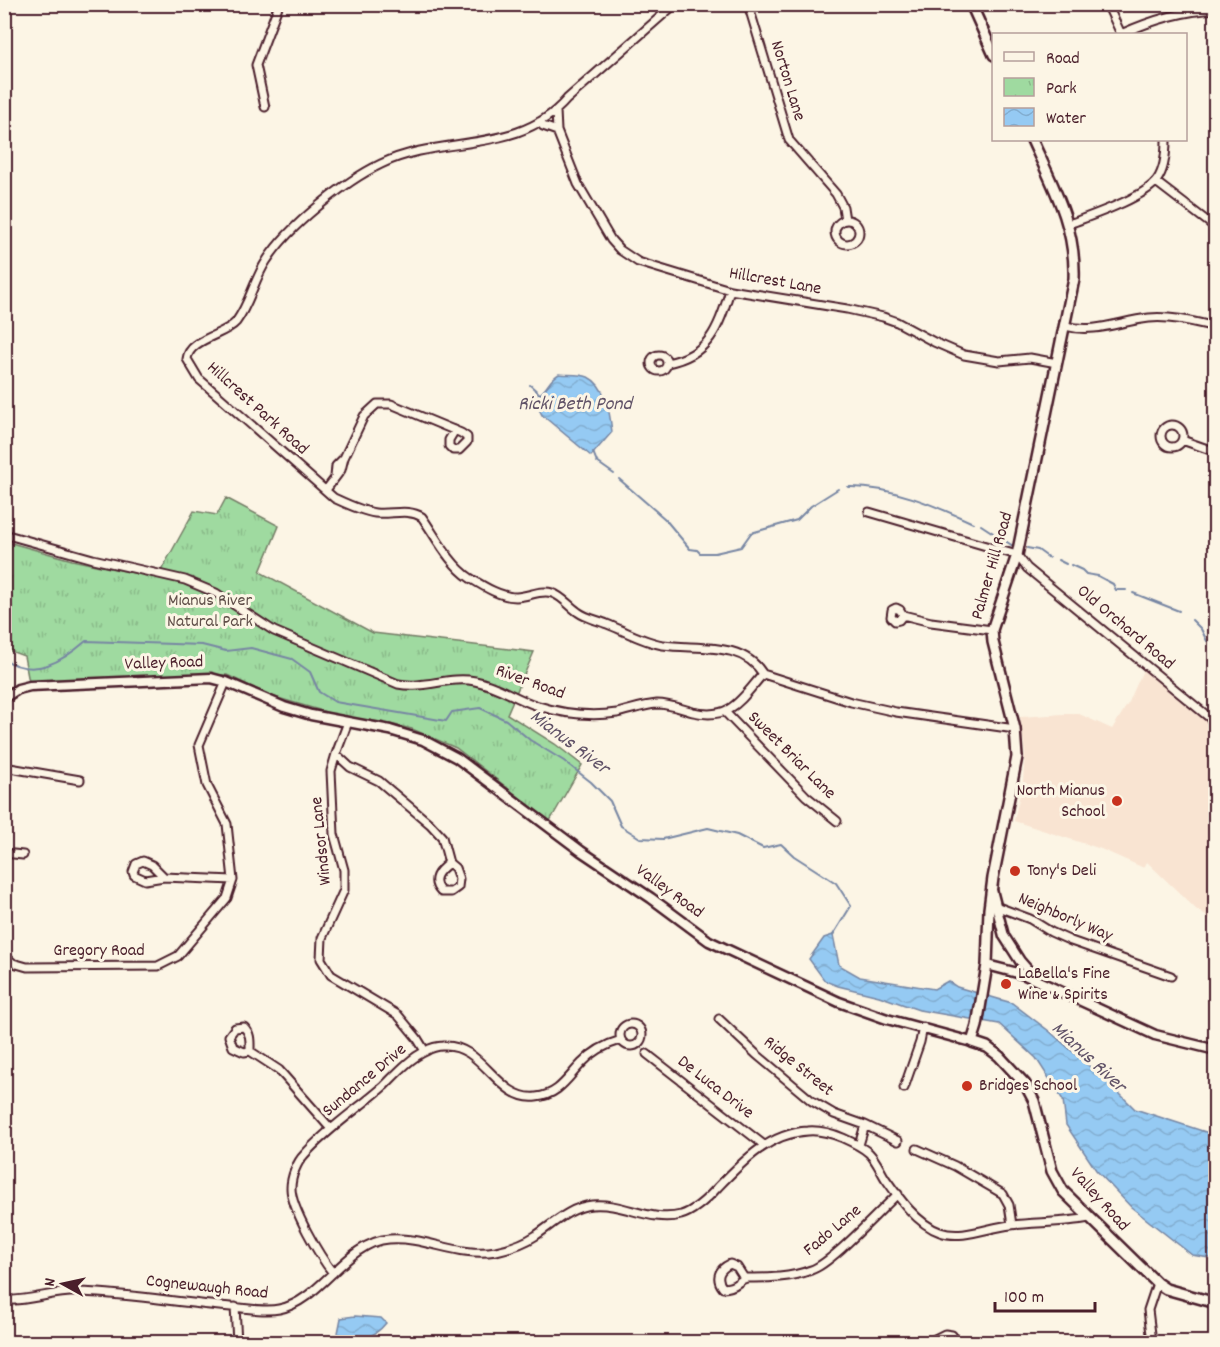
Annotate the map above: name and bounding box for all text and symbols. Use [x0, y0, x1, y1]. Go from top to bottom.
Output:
legend [992, 33, 1187, 141]
street label: Norton Lane [763, 38, 811, 124]
text: Road [1046, 47, 1080, 72]
text: Park [1046, 77, 1077, 102]
text: Water [1046, 107, 1086, 132]
street label: Hillcrest Lane [727, 262, 823, 302]
street label: Hillcrest Park Road [200, 356, 314, 462]
water label: Ricki Beth Pond [518, 391, 635, 419]
street label: Palmer Hill Road [966, 509, 1020, 623]
street label: Old Orchard Road [1071, 580, 1179, 676]
park label: Mianus River Natural Park [167, 589, 253, 635]
street label: Valley Road [124, 650, 204, 678]
street label: River Road [492, 659, 568, 707]
water label: Mianus River [523, 704, 617, 784]
street label: Sweet Briar Lane [741, 706, 841, 806]
place label: North Mianus School [1016, 779, 1106, 825]
marker: North Mianus School [1110, 794, 1124, 808]
street label: Windsor Lane [305, 795, 339, 886]
street label: Valley Road [630, 859, 708, 925]
place label: Tony's Deli [1027, 859, 1096, 884]
marker: Tony's Deli [1008, 864, 1022, 878]
street label: Neighborly Way [1014, 887, 1117, 949]
street label: Gregory Road [53, 939, 145, 964]
place label: LaBella's Fine Wine & Spirits [1018, 962, 1110, 1008]
marker: LaBella's Fine Wine & Spirits [999, 977, 1013, 991]
water label: Mianus River [1044, 1016, 1134, 1102]
street label: Ridge Street [757, 1031, 839, 1103]
street label: Sundance Drive [317, 1038, 413, 1124]
street label: De Luca Drive [671, 1050, 759, 1126]
place label: Bridges School [979, 1074, 1078, 1099]
marker: Bridges School [960, 1079, 974, 1093]
street label: Valley Road [1063, 1162, 1135, 1238]
street label: Fado Lane [799, 1199, 868, 1263]
north arrow [33, 1254, 93, 1314]
street label: Cognewaugh Road [145, 1269, 269, 1307]
scale bar [995, 1275, 1096, 1313]
text: N [39, 1277, 63, 1288]
text: 100 m [1004, 1286, 1044, 1311]

